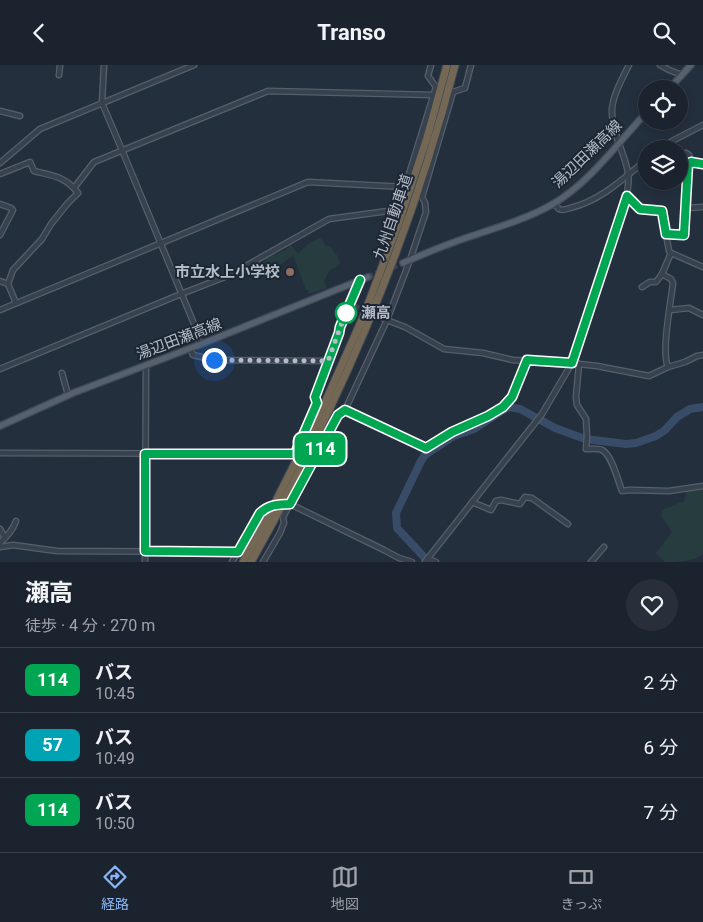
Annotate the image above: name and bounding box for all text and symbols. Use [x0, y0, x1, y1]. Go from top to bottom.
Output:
icon: back [25, 19, 53, 47]
icon: search [650, 19, 678, 47]
text: Transo [317, 20, 386, 45]
map controls [638, 80, 688, 190]
button: locate [638, 80, 688, 130]
street label: 湯辺田瀬高線 [548, 116, 626, 192]
button: layers [638, 140, 688, 190]
street label: 九州自動車道 [370, 172, 416, 262]
place label: 市立水上小学校 [175, 263, 280, 281]
marker: 市立水上小学校 [284, 266, 296, 278]
marker: 瀬高 [335, 302, 357, 324]
place label: 瀬高 [361, 304, 391, 322]
street label: 湯辺田瀬高線 [134, 314, 224, 364]
your location [202, 348, 227, 373]
line badge: 114 [291, 433, 349, 465]
text: 114 [305, 438, 335, 459]
text: 瀬高 [25, 579, 73, 607]
button: heart [626, 579, 678, 631]
text: 徒歩 · 4 分 · 270 m [25, 616, 155, 635]
text: バス [95, 661, 133, 684]
text: 114 [37, 669, 68, 690]
text: 2 分 [644, 671, 678, 694]
text: 10:45 [95, 684, 135, 703]
text: バス [95, 726, 133, 749]
text: 57 [42, 734, 63, 755]
text: 6 分 [644, 736, 678, 759]
text: 10:49 [95, 749, 135, 768]
text: バス [95, 791, 133, 814]
text: 114 [37, 799, 68, 820]
text: 7 分 [644, 801, 678, 824]
text: 10:50 [95, 814, 135, 833]
tab: 経路 [101, 863, 129, 913]
tab: 地図 [331, 863, 359, 913]
tab: きっぷ [561, 863, 602, 913]

